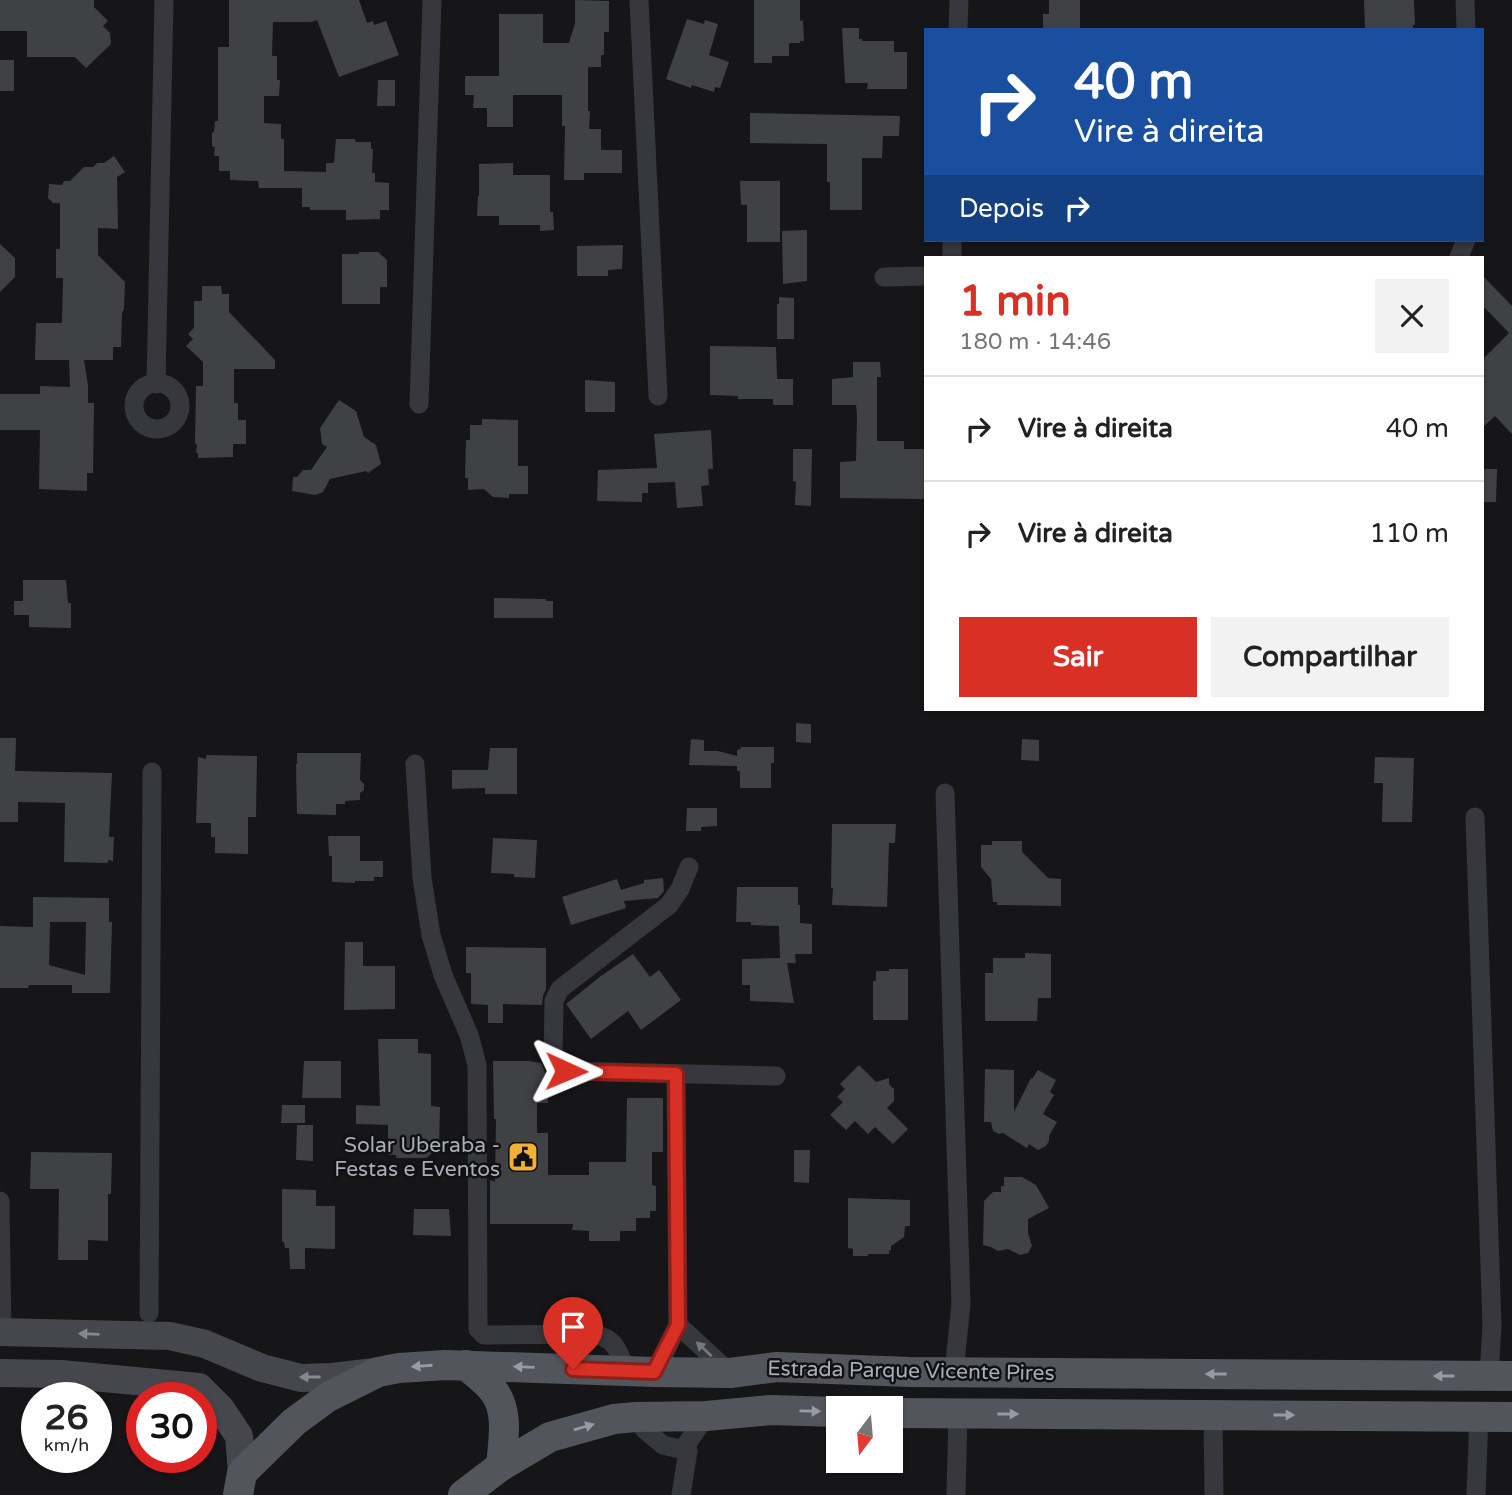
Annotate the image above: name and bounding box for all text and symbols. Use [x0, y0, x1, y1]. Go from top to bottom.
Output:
text: 40 m [1074, 53, 1193, 112]
icon: right [959, 56, 1050, 147]
text: Vire à direita [1074, 113, 1265, 151]
icon: right [1058, 189, 1096, 227]
text: Depois [959, 193, 1044, 224]
text: 1 min [959, 276, 1071, 327]
button: close [1375, 279, 1449, 353]
text: 180 m · 14:46 [959, 328, 1111, 356]
icon: right [959, 410, 997, 448]
text: Vire à direita [1018, 413, 1173, 444]
text: 40 m [1386, 413, 1449, 444]
icon: right [959, 515, 997, 553]
text: Vire à direita [1018, 518, 1173, 549]
text: 110 m [1369, 518, 1449, 549]
button: Sair [959, 617, 1197, 697]
button: Compartilhar [1211, 617, 1449, 697]
position arrow [529, 1034, 603, 1108]
place label: Solar Uberaba - Festas e Eventos [334, 1133, 500, 1182]
public building icon: Solar Uberaba - Festas e Eventos [506, 1140, 540, 1174]
pin [543, 1297, 603, 1369]
icon: arrive [554, 1308, 592, 1346]
one-way arrow [78, 1328, 100, 1340]
one-way arrow [696, 1342, 713, 1358]
street label: Estrada Parque Vicente Pires [767, 1356, 1055, 1386]
one-way arrow [410, 1361, 432, 1372]
one-way arrow [513, 1362, 535, 1373]
one-way arrow [1205, 1368, 1227, 1380]
one-way arrow [1433, 1370, 1455, 1381]
one-way arrow [299, 1371, 321, 1383]
speed limit sign: 30 [126, 1382, 217, 1473]
north arrow [826, 1396, 903, 1474]
map controls [826, 1396, 903, 1473]
text: 26 [45, 1397, 88, 1439]
one-way arrow [800, 1405, 822, 1417]
one-way arrow [997, 1408, 1019, 1420]
one-way arrow [1274, 1409, 1296, 1421]
one-way arrow [574, 1421, 596, 1432]
text: km/h [44, 1434, 89, 1456]

